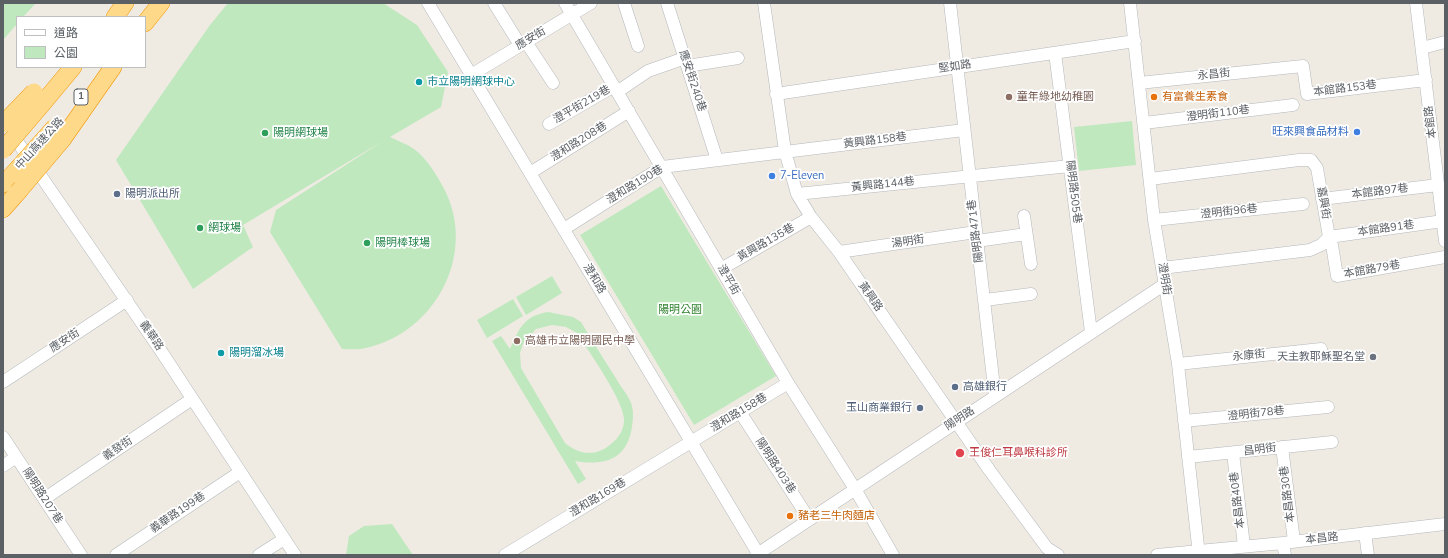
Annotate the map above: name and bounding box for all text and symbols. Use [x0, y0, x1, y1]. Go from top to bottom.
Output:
legend [16, 16, 146, 68]
text: 道路 [54, 25, 78, 41]
street label: 應安街 [513, 25, 549, 53]
text: 公園 [54, 45, 78, 61]
street label: 應安街240巷 [676, 49, 708, 113]
street label: 堅如路 [938, 58, 972, 76]
street label: 永昌街 [1197, 67, 1231, 83]
place label: 市立陽明網球中心 [427, 75, 515, 89]
marker: 市立陽明網球中心 [414, 77, 424, 87]
street label: 本館路153巷 [1313, 79, 1377, 99]
street label: 澄平街219巷 [551, 83, 613, 127]
road number: 1 [74, 89, 88, 105]
place label: 童年綠地幼稚園 [1017, 90, 1094, 104]
place label: 有富養生素食 [1162, 90, 1228, 104]
marker: 童年綠地幼稚園 [1004, 92, 1014, 102]
marker: 有富養生素食 [1149, 92, 1159, 102]
street label: 澄明街110巷 [1186, 104, 1250, 124]
street label: 本館路 [1422, 105, 1440, 139]
street label: 中山高速公路 [13, 115, 67, 173]
street label: 澄和路208巷 [548, 119, 610, 165]
place label: 旺來興食品材料 [1272, 125, 1349, 139]
place label: 陽明網球場 [273, 126, 328, 140]
marker: 旺來興食品材料 [1352, 127, 1362, 137]
marker: 陽明網球場 [260, 128, 270, 138]
street label: 黃興路158巷 [843, 131, 907, 151]
street label: 陽明路505巷 [1063, 160, 1083, 224]
street label: 澄和路190巷 [604, 163, 666, 207]
place label: 7-Eleven [780, 169, 824, 183]
marker: 7-Eleven [767, 171, 777, 181]
street label: 黃興路144巷 [851, 175, 915, 195]
street label: 本館路97巷 [1351, 182, 1409, 202]
street label: 嘉興街 [1314, 186, 1332, 220]
place label: 陽明派出所 [125, 187, 180, 201]
marker: 陽明派出所 [112, 189, 122, 199]
street label: 陽明路471巷 [966, 199, 986, 263]
street label: 澄明街96巷 [1200, 202, 1258, 222]
street label: 本館路91巷 [1357, 218, 1415, 240]
place label: 網球場 [208, 221, 241, 235]
street label: 黃興路135巷 [735, 221, 797, 265]
marker: 網球場 [195, 223, 205, 233]
street label: 湯明街 [891, 233, 925, 251]
place label: 陽明棒球場 [375, 236, 430, 250]
marker: 陽明棒球場 [362, 238, 372, 248]
street label: 本館路79巷 [1343, 259, 1401, 281]
street label: 澄和路 [580, 261, 608, 297]
street label: 澄平街 [714, 262, 742, 298]
street label: 澄明街 [1155, 262, 1173, 296]
street label: 黃興路 [855, 280, 885, 314]
park label: 陽明公園 [658, 303, 702, 317]
street label: 義華路 [136, 319, 166, 353]
street label: 應安街 [48, 326, 82, 356]
place label: 高雄市立陽明國民中學 [525, 334, 635, 348]
marker: 高雄市立陽明國民中學 [512, 336, 522, 346]
place label: 陽明溜冰場 [229, 346, 284, 360]
marker: 陽明溜冰場 [216, 348, 226, 358]
street label: 永康街 [1232, 348, 1266, 364]
place label: 天主教耶穌聖名堂 [1277, 350, 1365, 364]
marker: 天主教耶穌聖名堂 [1368, 352, 1378, 362]
place label: 高雄銀行 [963, 380, 1007, 394]
marker: 高雄銀行 [950, 382, 960, 392]
street label: 澄和路158巷 [708, 391, 770, 435]
place label: 玉山商業銀行 [846, 401, 912, 415]
marker: 玉山商業銀行 [915, 403, 925, 413]
street label: 陽明路 [943, 404, 977, 434]
street label: 澄明街78巷 [1227, 404, 1285, 424]
street label: 義發街 [101, 434, 135, 464]
street label: 陽明路403巷 [752, 436, 798, 496]
street label: 昌明街 [1243, 441, 1277, 459]
place label: 王俊仁耳鼻喉科診所 [969, 446, 1068, 460]
marker: 王俊仁耳鼻喉科診所 [954, 447, 966, 459]
street label: 本昌路30巷 [1278, 465, 1298, 523]
street label: 陽明路207巷 [19, 466, 65, 526]
street label: 本昌路40巷 [1228, 471, 1248, 529]
street label: 澄和路169巷 [567, 476, 629, 520]
street label: 義華路199巷 [148, 490, 208, 536]
place label: 豬老三牛肉麵店 [798, 509, 875, 523]
marker: 豬老三牛肉麵店 [785, 511, 795, 521]
street label: 本昌路 [1305, 531, 1339, 547]

